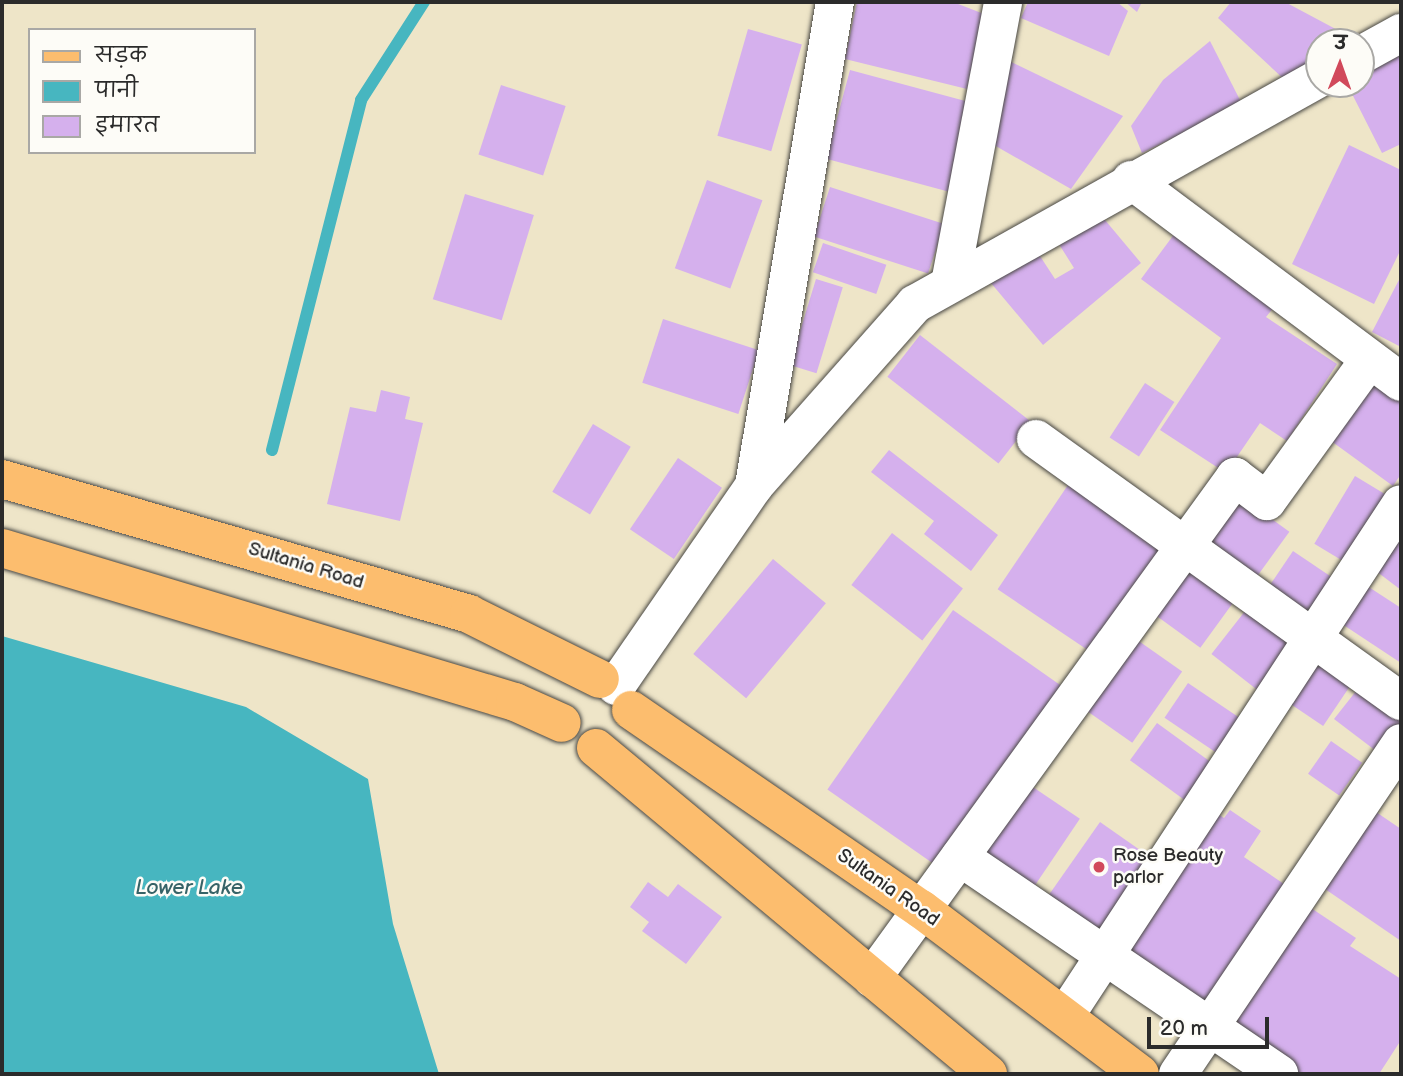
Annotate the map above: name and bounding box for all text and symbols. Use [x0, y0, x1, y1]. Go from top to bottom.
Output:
legend [28, 28, 256, 154]
north arrow [1305, 28, 1375, 98]
text: उ [1334, 32, 1347, 55]
text: सड़क [95, 43, 147, 68]
text: पानी [95, 78, 138, 103]
text: इमारत [95, 113, 159, 138]
street label: Sultania Road [246, 538, 366, 594]
street label: Sultania Road [833, 844, 943, 932]
place label: Rose Beauty parlor [1113, 845, 1223, 889]
marker: Rose Beauty parlor [1091, 859, 1107, 875]
water label: Lower Lake [135, 875, 243, 901]
scale bar [1151, 1002, 1274, 1046]
text: 20 m [1160, 1016, 1208, 1041]

